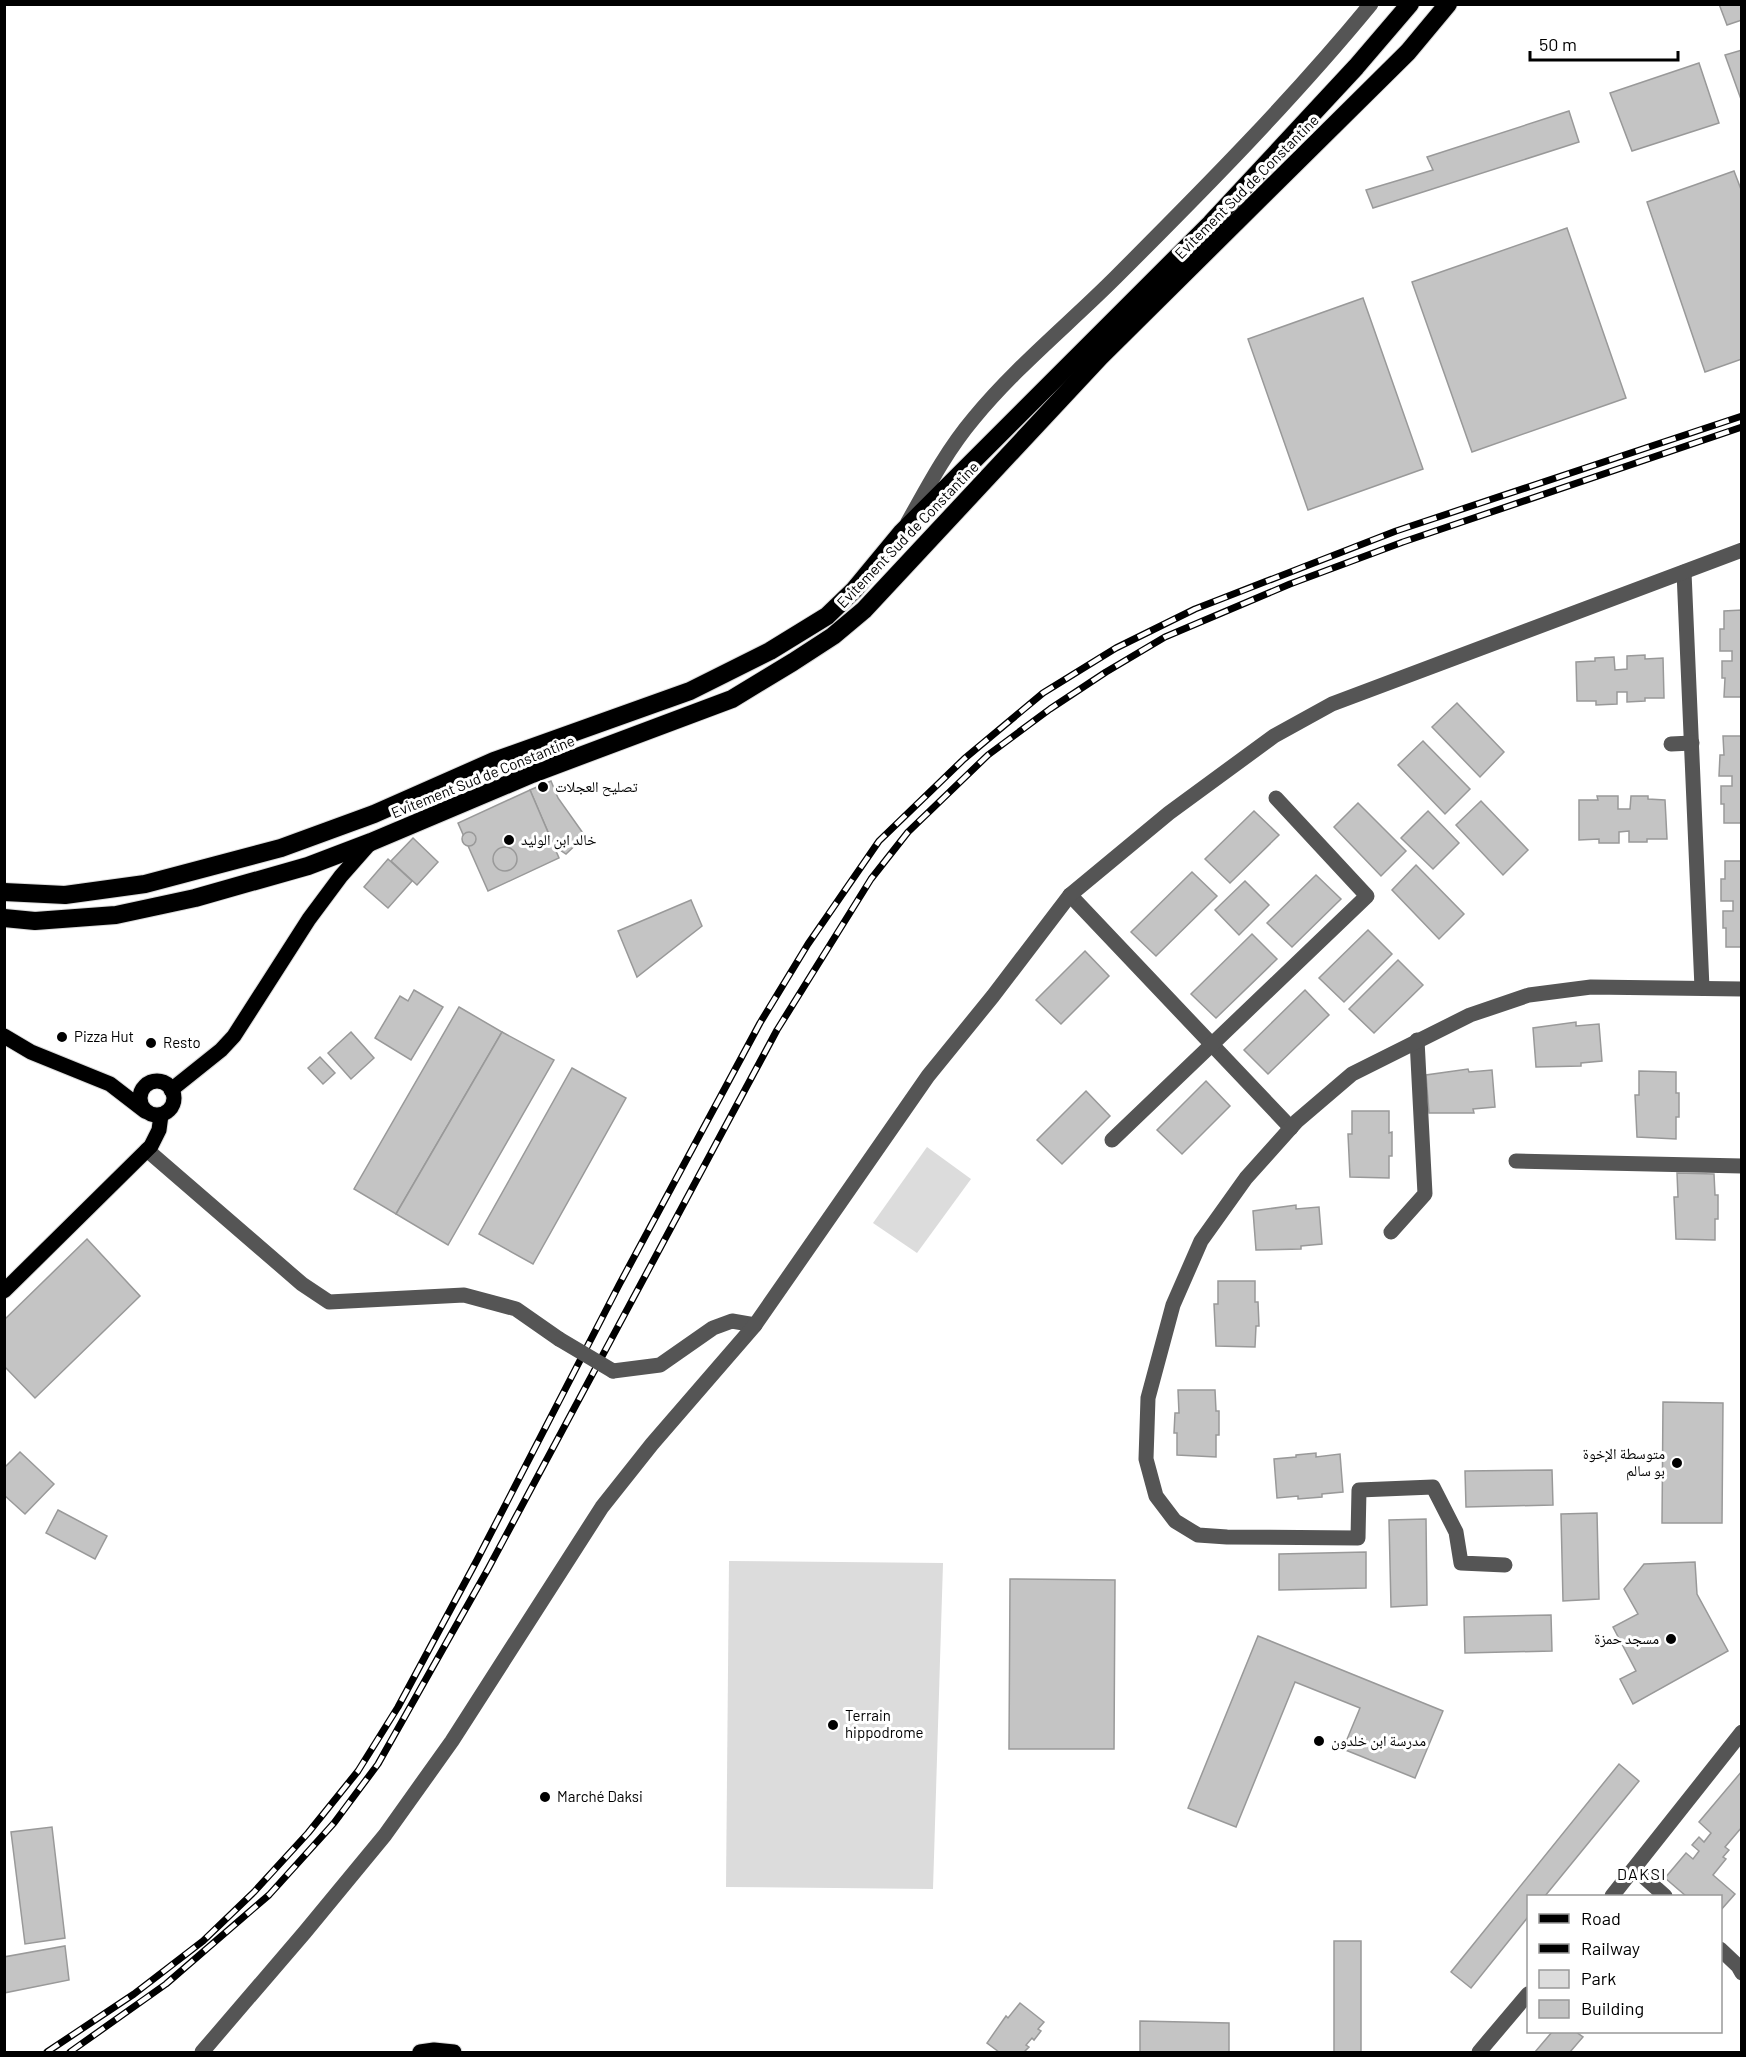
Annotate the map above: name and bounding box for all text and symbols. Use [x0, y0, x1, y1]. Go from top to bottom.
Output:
scale bar [1530, 24, 1678, 62]
text: 50 m [1539, 33, 1577, 55]
street label: Evitement Sud de Constantine [1171, 111, 1322, 262]
street label: Evitement Sud de Constantine [833, 457, 982, 611]
street label: Evitement Sud de Constantine [388, 731, 577, 821]
place label: تصليح العجلات [555, 777, 638, 797]
marker: تصليح العجلات [536, 780, 550, 794]
place label: خالد ابن الوليد [521, 830, 597, 850]
marker: خالد ابن الوليد [502, 833, 516, 847]
place label: Pizza Hut [74, 1027, 134, 1045]
marker: Pizza Hut [55, 1030, 69, 1044]
place label: Resto [163, 1033, 201, 1051]
marker: Resto [144, 1036, 158, 1050]
place label: متوسطة الإخوة بو سالم [1583, 1444, 1665, 1481]
marker: متوسطة الإخوة بو سالم [1670, 1456, 1684, 1470]
place label: مسجد حمزة [1594, 1629, 1659, 1648]
marker: مسجد حمزة [1664, 1632, 1678, 1646]
place label: Terrain hippodrome [845, 1706, 924, 1741]
marker: Terrain hippodrome [826, 1718, 840, 1732]
place label: مدرسة ابن خلدون [1331, 1731, 1426, 1751]
marker: مدرسة ابن خلدون [1312, 1734, 1326, 1748]
place label: Marché Daksi [557, 1787, 643, 1805]
marker: Marché Daksi [538, 1790, 552, 1804]
district label: DAKSI [1617, 1864, 1667, 1883]
legend [1527, 1895, 1722, 2033]
text: Road [1581, 1907, 1621, 1929]
text: Railway [1581, 1937, 1640, 1959]
text: Park [1581, 1967, 1616, 1989]
text: Building [1581, 1997, 1644, 2019]

